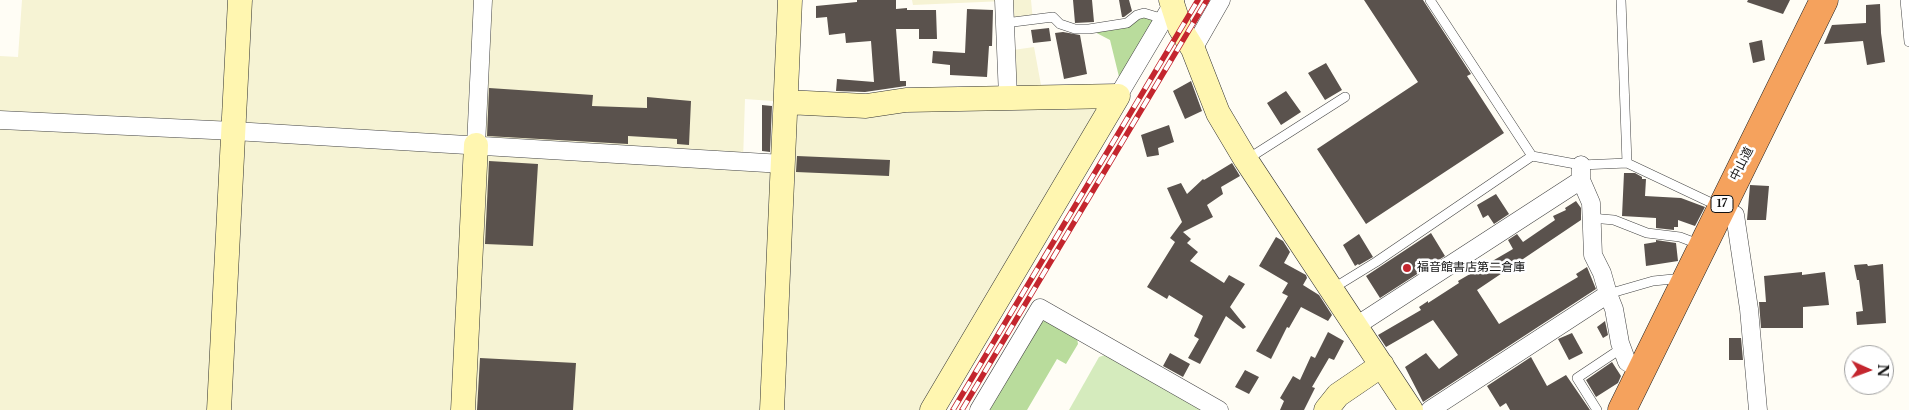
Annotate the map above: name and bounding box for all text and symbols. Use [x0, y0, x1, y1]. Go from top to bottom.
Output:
street label: 中山道 [1727, 145, 1757, 183]
road number: 17 [1711, 195, 1733, 212]
place label: 福音館書店第二倉庫 [1417, 261, 1525, 275]
marker: 福音館書店第二倉庫 [1401, 262, 1413, 274]
north arrow [1844, 345, 1894, 395]
text: N [1874, 364, 1892, 377]

